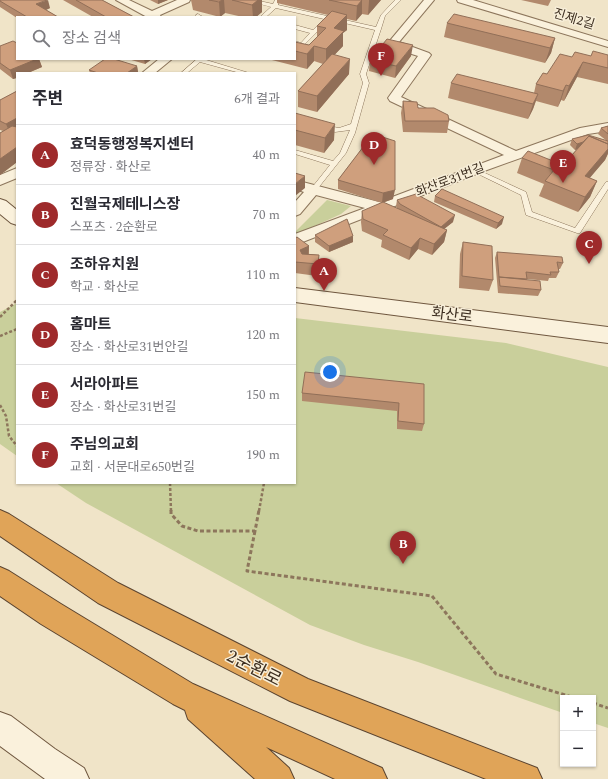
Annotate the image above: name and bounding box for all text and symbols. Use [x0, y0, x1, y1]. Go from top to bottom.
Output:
street label: 진제2길 [551, 3, 597, 35]
search box [16, 16, 296, 60]
icon: search [30, 27, 52, 49]
text: 장소 검색 [62, 27, 121, 50]
pin: F [368, 43, 394, 76]
text: 주변 [32, 86, 63, 112]
text: 6개 결과 [234, 89, 280, 109]
pin: D [361, 132, 387, 165]
text: 효덕동행정복지센터 [70, 133, 194, 156]
text: A [40, 145, 50, 165]
text: 40 m [253, 145, 280, 165]
pin: E [550, 150, 576, 183]
text: 정류장 · 화산로 [70, 157, 152, 177]
street label: 화산로31번길 [412, 158, 488, 202]
text: 진월국제테니스장 [70, 193, 180, 216]
text: B [40, 205, 50, 225]
text: 70 m [253, 205, 280, 225]
text: 스포츠 · 2순환로 [70, 217, 158, 237]
pin: C [576, 231, 602, 264]
text: 조하유치원 [70, 253, 139, 276]
pin: A [311, 258, 337, 291]
text: C [40, 265, 50, 285]
text: 110 m [246, 265, 280, 285]
text: 학교 · 화산로 [70, 277, 140, 297]
street label: 화산로 [430, 301, 474, 329]
text: 홈마트 [70, 313, 111, 336]
text: D [40, 325, 50, 345]
text: 120 m [246, 325, 280, 345]
text: 장소 · 화산로31번안길 [70, 337, 188, 357]
your location [320, 362, 340, 382]
text: 서라아파트 [70, 373, 139, 396]
text: E [41, 385, 49, 405]
text: 150 m [246, 385, 280, 405]
text: 장소 · 화산로31번길 [70, 397, 176, 417]
text: 주님의교회 [70, 433, 139, 456]
text: F [41, 445, 49, 465]
text: 190 m [246, 445, 280, 465]
text: 교회 · 서문대로650번길 [70, 457, 195, 477]
pin: B [390, 531, 416, 564]
street label: 2순환로 [222, 643, 286, 693]
map controls [560, 695, 596, 767]
button: + [560, 695, 596, 731]
button: − [560, 731, 596, 767]

